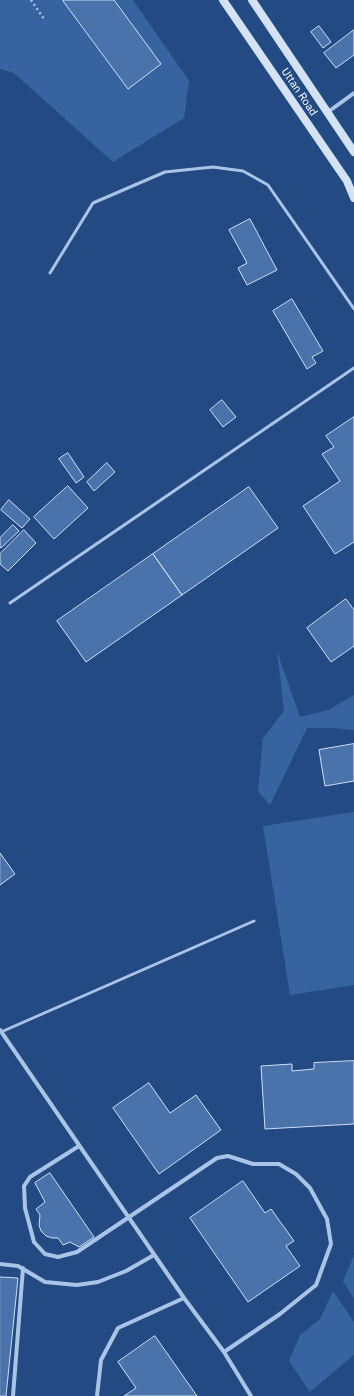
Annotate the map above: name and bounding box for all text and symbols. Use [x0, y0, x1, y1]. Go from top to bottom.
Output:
street label: Uttan Road [278, 65, 320, 119]

